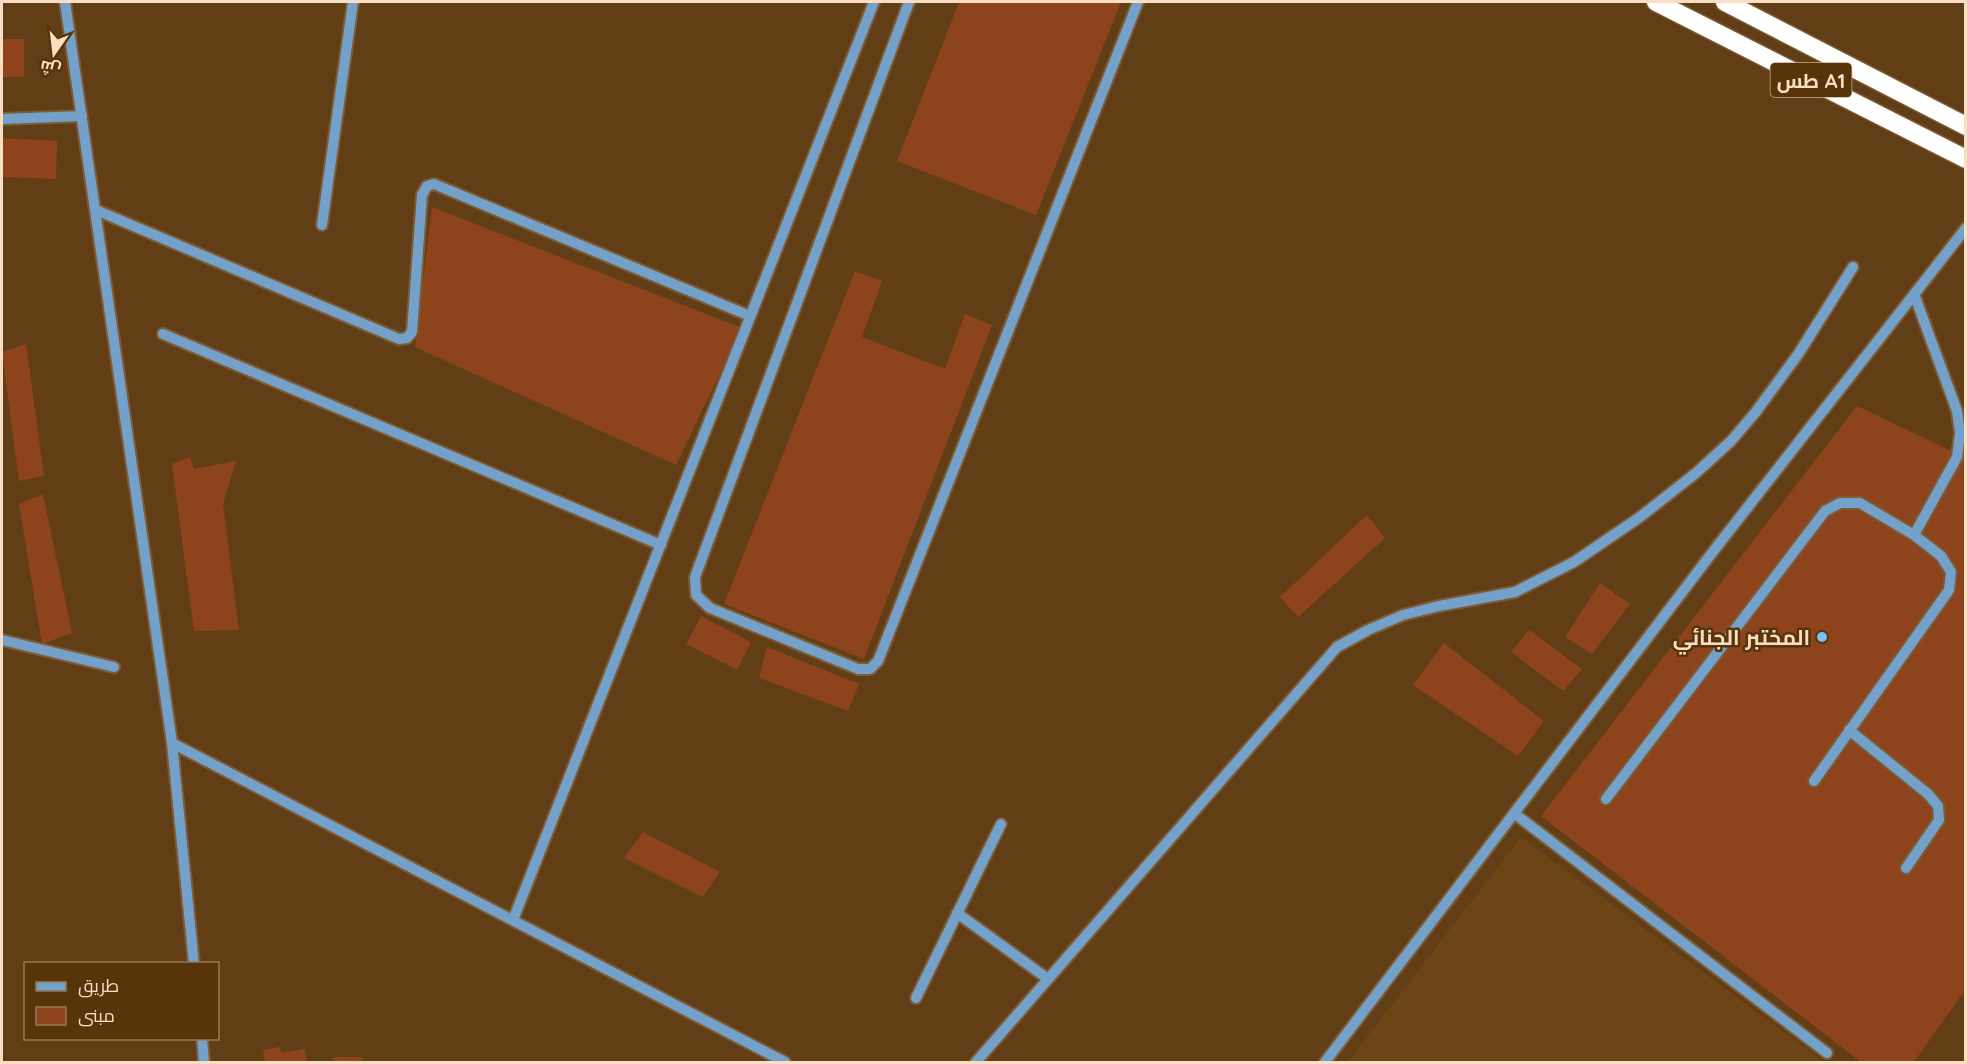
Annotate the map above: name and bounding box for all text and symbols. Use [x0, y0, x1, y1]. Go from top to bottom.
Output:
north arrow [24, 24, 84, 84]
text: ش [38, 56, 63, 81]
road number: طس A1 [1770, 63, 1852, 97]
place label: المختبر الجنائي [1673, 624, 1810, 655]
marker: المختبر الجنائي [1815, 630, 1829, 644]
legend [24, 962, 219, 1040]
text: طريق [78, 974, 119, 998]
text: مبنى [78, 1004, 115, 1027]

